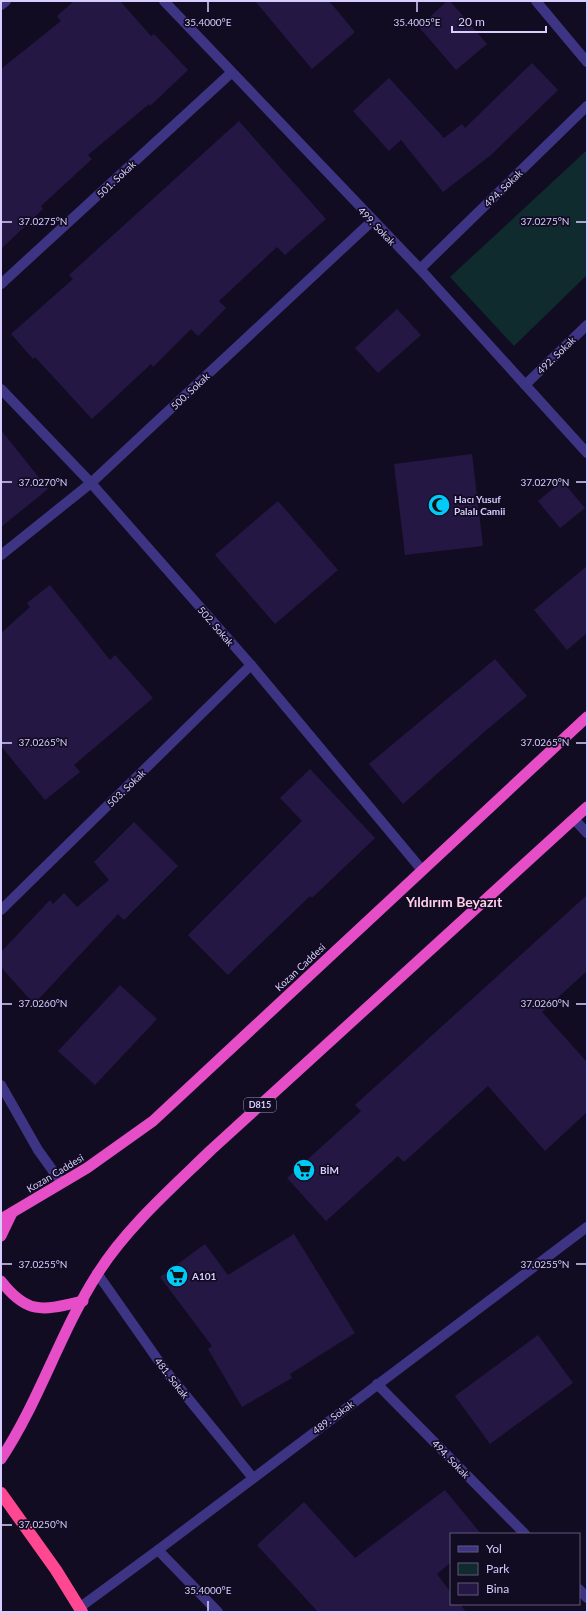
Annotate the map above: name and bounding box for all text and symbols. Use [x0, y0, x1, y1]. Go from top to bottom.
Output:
scale bar [452, 8, 546, 34]
text: 20 m [458, 14, 485, 29]
text: 35.4000°E [184, 16, 232, 28]
text: 35.4005°E [393, 16, 441, 28]
street label: 501. Sokak [94, 157, 139, 200]
street label: 494. Sokak [481, 166, 525, 209]
street label: 499. Sokak [356, 204, 399, 248]
text: 37.0275°N [19, 215, 67, 227]
text: 37.0275°N [521, 215, 569, 227]
street label: 492. Sokak [534, 333, 578, 376]
street label: 500. Sokak [168, 369, 213, 412]
text: 37.0270°N [19, 476, 67, 488]
text: 37.0270°N [521, 476, 569, 488]
mosque icon: Hacı Yusuf Palalı Camii [426, 492, 452, 518]
place label: Hacı Yusuf Palalı Camii [454, 493, 506, 517]
street label: 502. Sokak [196, 604, 237, 649]
text: 37.0265°N [19, 736, 67, 748]
text: 37.0265°N [521, 736, 569, 748]
street label: 503. Sokak [104, 766, 148, 809]
district label: Yıldırım Beyazıt [405, 893, 503, 910]
street label: Kozan Caddesi [272, 941, 328, 993]
text: 37.0260°N [19, 997, 67, 1009]
text: 37.0260°N [521, 997, 569, 1009]
road number: D815 [244, 1098, 276, 1112]
street label: Kozan Caddesi [24, 1151, 86, 1195]
supermarket icon: BİM [291, 1157, 317, 1183]
place label: BİM [320, 1164, 339, 1176]
text: 37.0255°N [19, 1258, 67, 1270]
text: 37.0255°N [521, 1258, 569, 1270]
supermarket icon: A101 [164, 1263, 190, 1289]
place label: A101 [191, 1270, 217, 1282]
street label: 481. Sokak [152, 1355, 192, 1402]
street label: 489. Sokak [310, 1397, 357, 1436]
street label: 494. Sokak [430, 1437, 473, 1481]
text: 37.0250°N [19, 1518, 67, 1530]
legend [450, 1533, 580, 1605]
text: Yol [486, 1541, 502, 1556]
text: Park [486, 1561, 510, 1576]
text: Bina [486, 1581, 509, 1596]
text: 35.4000°E [184, 1584, 232, 1596]

